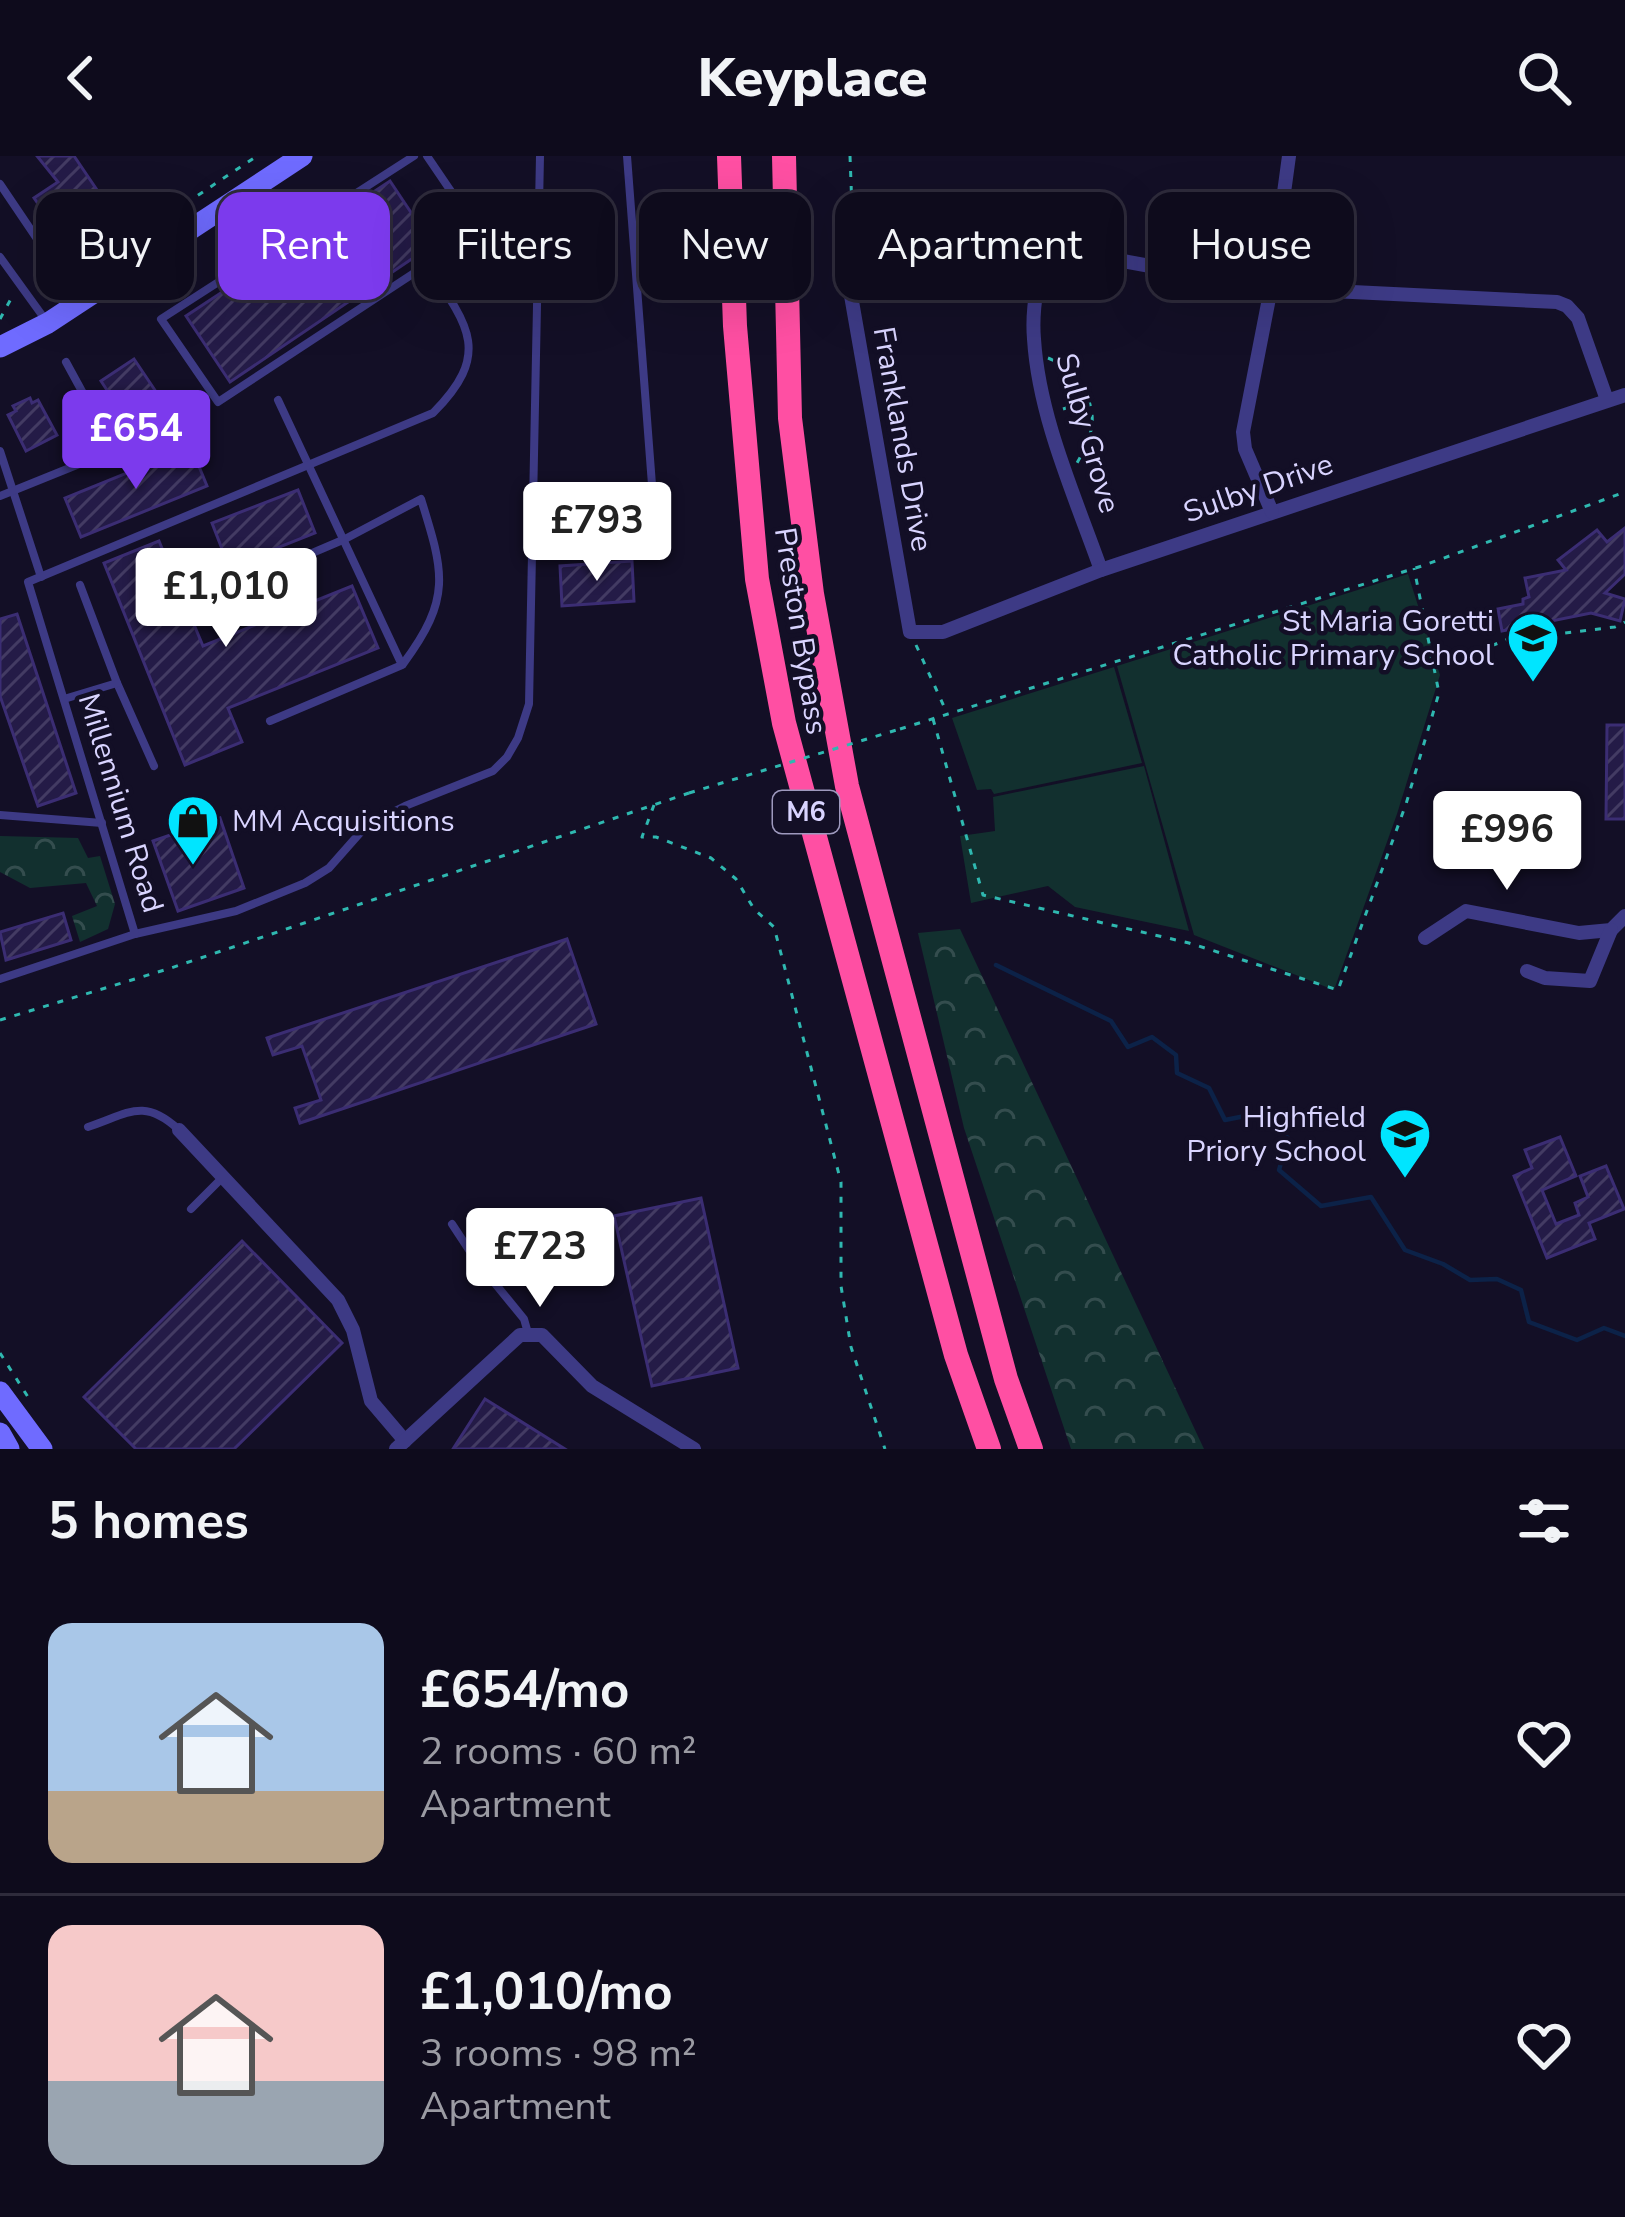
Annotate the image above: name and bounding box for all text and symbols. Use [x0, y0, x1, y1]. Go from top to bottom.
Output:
text: Keyplace [697, 41, 928, 115]
icon: back [48, 45, 114, 111]
icon: search [1511, 45, 1577, 111]
chip: Buy [36, 192, 194, 300]
chip: Rent [218, 192, 390, 300]
chip: Filters [414, 192, 615, 300]
chip: New [639, 192, 811, 300]
chip: Apartment [835, 192, 1124, 300]
chip: House [1148, 192, 1354, 300]
street label: Franklands Drive [863, 324, 942, 555]
street label: Sulby Grove [1045, 348, 1130, 518]
pin: £654 [65, 390, 207, 492]
text: £654 [89, 402, 183, 455]
street label: Sulby Drive [1178, 444, 1338, 533]
pin: £793 [526, 482, 668, 584]
text: £793 [550, 494, 644, 547]
street label: Preston Bypass [764, 525, 837, 738]
pin: £1,010 [128, 548, 324, 650]
text: £1,010 [163, 560, 289, 613]
place label: St Maria Goretti Catholic Primary School [1172, 601, 1494, 676]
school or university icon: St Maria Goretti Catholic Primary School [1505, 610, 1561, 684]
street label: Millennium Road [68, 688, 173, 918]
road number: M6 [773, 791, 839, 833]
pin: £996 [1436, 791, 1578, 893]
shop icon: MM Acquisitions [165, 793, 221, 867]
place label: MM Acquisitions [232, 801, 455, 842]
text: £996 [1460, 803, 1554, 856]
place label: Highfield Priory School [1187, 1097, 1366, 1172]
school or university icon: Highfield Priory School [1377, 1106, 1433, 1180]
pin: £723 [469, 1208, 611, 1310]
text: £723 [493, 1220, 587, 1273]
text: 5 homes [48, 1486, 249, 1556]
icon: filters [1511, 1488, 1577, 1554]
text: £654/mo [420, 1655, 629, 1725]
icon: home [144, 1671, 288, 1815]
icon: heart [1511, 1710, 1577, 1776]
text: 2 rooms · 60 m² [420, 1725, 697, 1778]
text: Apartment [420, 1778, 610, 1831]
text: £1,010/mo [420, 1957, 673, 2027]
icon: home [144, 1973, 288, 2117]
icon: heart [1511, 2012, 1577, 2078]
text: 3 rooms · 98 m² [420, 2027, 697, 2080]
text: Apartment [420, 2080, 610, 2133]

